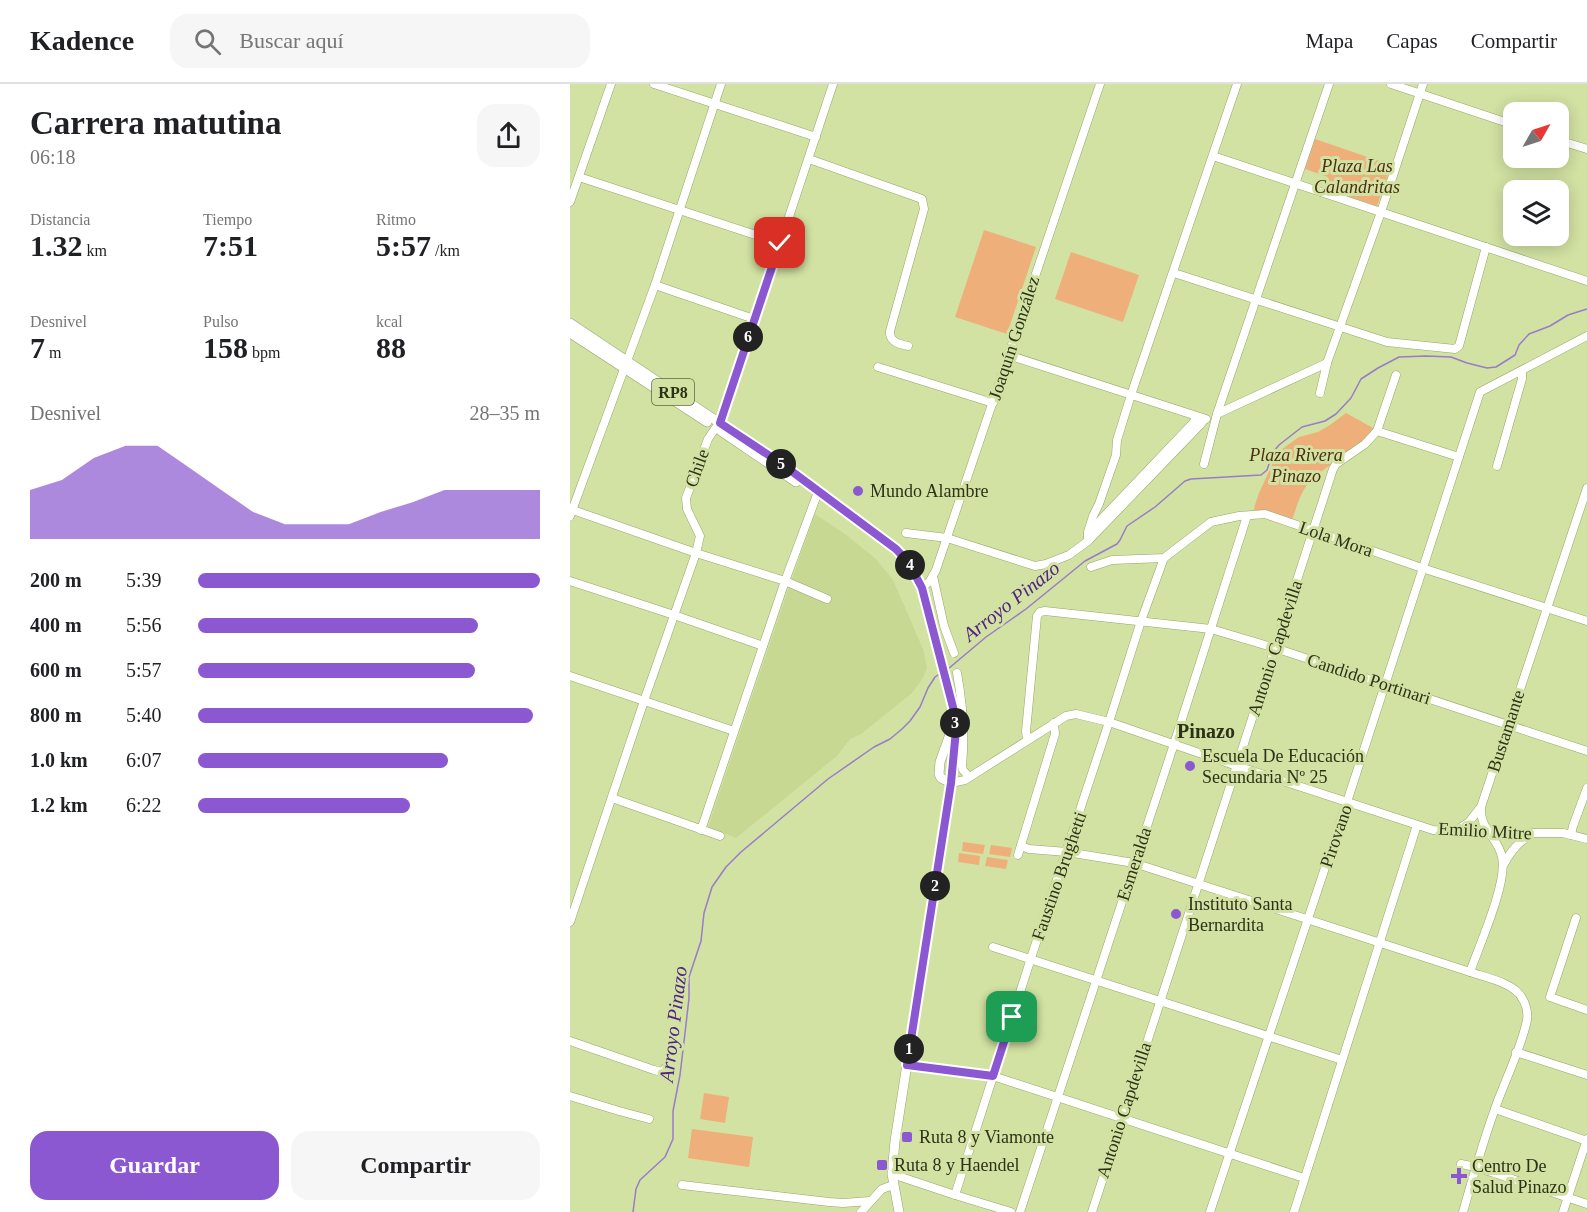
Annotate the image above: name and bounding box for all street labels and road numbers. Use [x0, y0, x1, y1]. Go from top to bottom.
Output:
street label: Joaquín González [985, 274, 1043, 402]
road number: RP8 [652, 379, 694, 405]
street label: Chile [681, 446, 713, 490]
street label: Lola Mora [1297, 517, 1375, 561]
street label: Antonio Capdevilla [1244, 578, 1306, 718]
street label: Candido Portinari [1305, 650, 1433, 708]
street label: Bustamante [1483, 687, 1529, 775]
street label: Pirovano [1316, 802, 1356, 870]
street label: Faustino Brughetti [1028, 809, 1090, 943]
street label: Emilio Mitre [1438, 819, 1532, 843]
street label: Esmeralda [1113, 825, 1155, 903]
street label: Antonio Capdevilla [1093, 1040, 1155, 1180]

